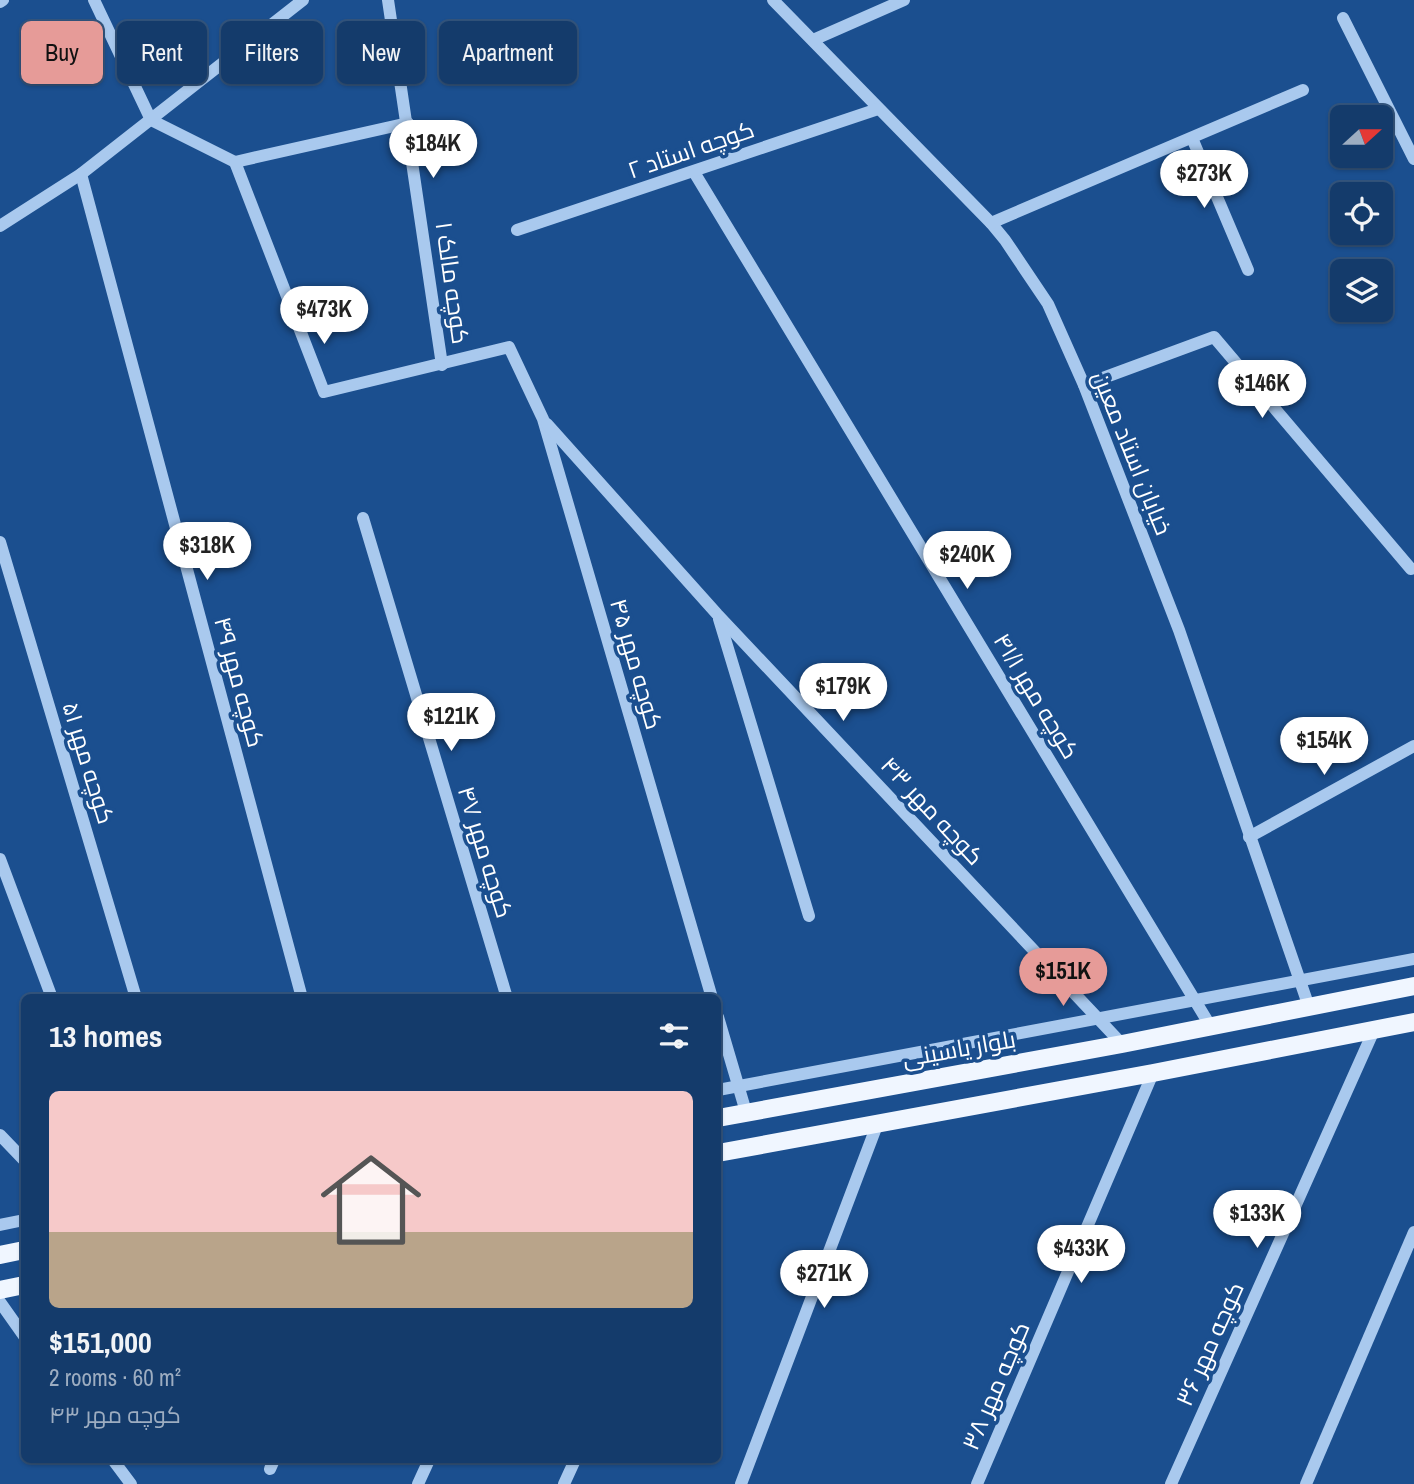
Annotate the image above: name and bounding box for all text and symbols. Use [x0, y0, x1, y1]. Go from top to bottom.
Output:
chip: Buy [21, 21, 103, 84]
chip: Rent [117, 21, 207, 84]
chip: Filters [221, 21, 323, 84]
chip: New [337, 21, 425, 84]
chip: Apartment [439, 21, 577, 84]
north arrow [1330, 105, 1393, 168]
map controls [1330, 105, 1393, 322]
street label: کوچه استاد ۲ [623, 112, 758, 187]
pin: $184K [384, 120, 482, 180]
text: $184K [405, 127, 461, 158]
pin: $273K [1155, 150, 1253, 210]
text: $273K [1176, 157, 1232, 188]
button: locate [1330, 182, 1393, 245]
street label: کوچه مالک ۱ [428, 220, 477, 346]
button: layers [1330, 259, 1393, 322]
pin: $473K [275, 286, 373, 346]
text: $473K [296, 293, 352, 324]
pin: $146K [1213, 360, 1311, 420]
street label: خیابان استاد معین [1085, 366, 1180, 539]
text: $146K [1234, 367, 1290, 398]
pin: $318K [158, 522, 256, 582]
text: $318K [179, 529, 235, 560]
pin: $240K [918, 532, 1016, 591]
text: $240K [939, 538, 995, 569]
street label: کوچه مهر ۴۵ [602, 595, 671, 733]
street label: کوچه مهر ۴۹ [206, 613, 273, 751]
street label: کوچه مهر ۴۱/۱ [986, 627, 1087, 765]
pin: $179K [794, 664, 892, 723]
text: $179K [815, 670, 871, 701]
pin: $121K [402, 694, 500, 753]
street label: کوچه مهر ۵۱ [54, 698, 123, 828]
text: $121K [423, 700, 479, 731]
pin: $154K [1275, 718, 1373, 777]
text: $154K [1296, 724, 1352, 755]
street label: کوچه مهر ۴۳ [873, 749, 991, 872]
street label: کوچه مهر ۴۷ [450, 782, 521, 922]
pin: $151K [1014, 948, 1112, 1008]
text: $151K [1035, 955, 1091, 986]
text: 13 homes [49, 1016, 163, 1056]
icon: filters [655, 1017, 693, 1055]
street label: بلوار یاسینی [900, 1022, 1018, 1074]
icon: home [308, 1137, 434, 1263]
pin: $133K [1208, 1190, 1306, 1250]
text: $133K [1229, 1197, 1285, 1228]
pin: $433K [1032, 1226, 1130, 1285]
text: $433K [1053, 1232, 1109, 1263]
pin: $271K [775, 1250, 873, 1310]
text: $271K [796, 1257, 852, 1288]
street label: کوچه مهر ۳۶ [1167, 1276, 1252, 1411]
street label: کوچه مهر ۳۸ [954, 1316, 1037, 1455]
text: $151,000 [49, 1322, 152, 1362]
text: 2 rooms · 60 m² [49, 1362, 181, 1393]
text: کوچه مهر ۴۳ [49, 1399, 181, 1430]

